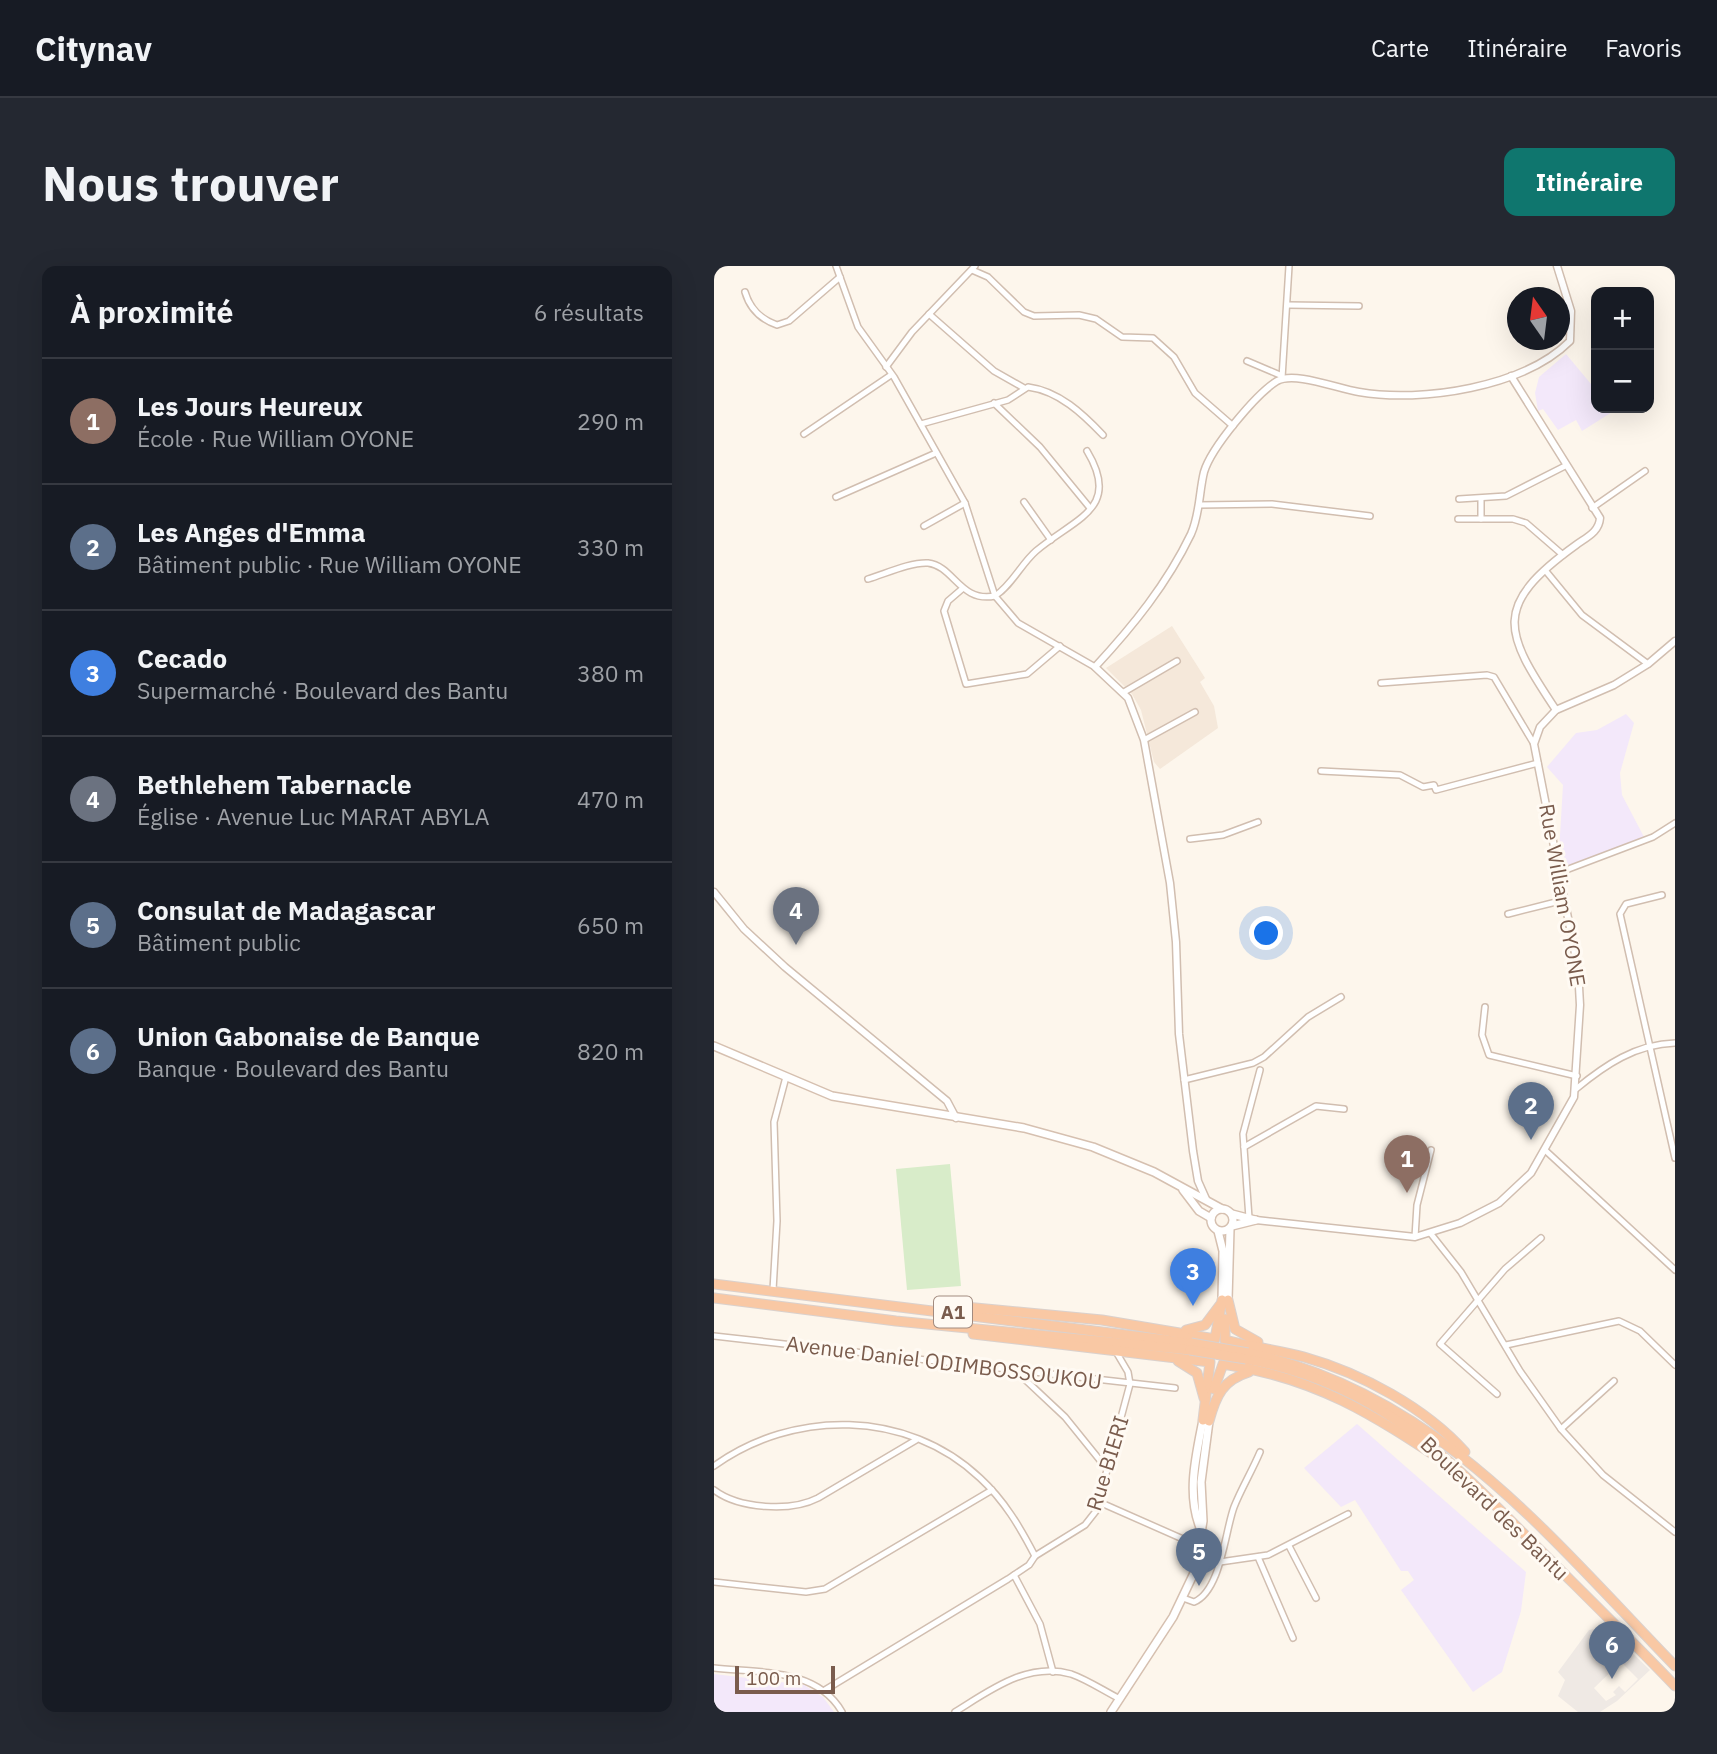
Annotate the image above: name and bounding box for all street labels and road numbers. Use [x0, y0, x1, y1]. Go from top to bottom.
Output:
street label: Rue William OYONE [1533, 802, 1593, 988]
road number: A1 [934, 1296, 972, 1328]
street label: Avenue Daniel ODIMBOSSOUKOU [785, 1329, 1103, 1395]
street label: Rue BIERI [1079, 1412, 1135, 1514]
street label: Boulevard des Bantu [1415, 1430, 1575, 1586]

